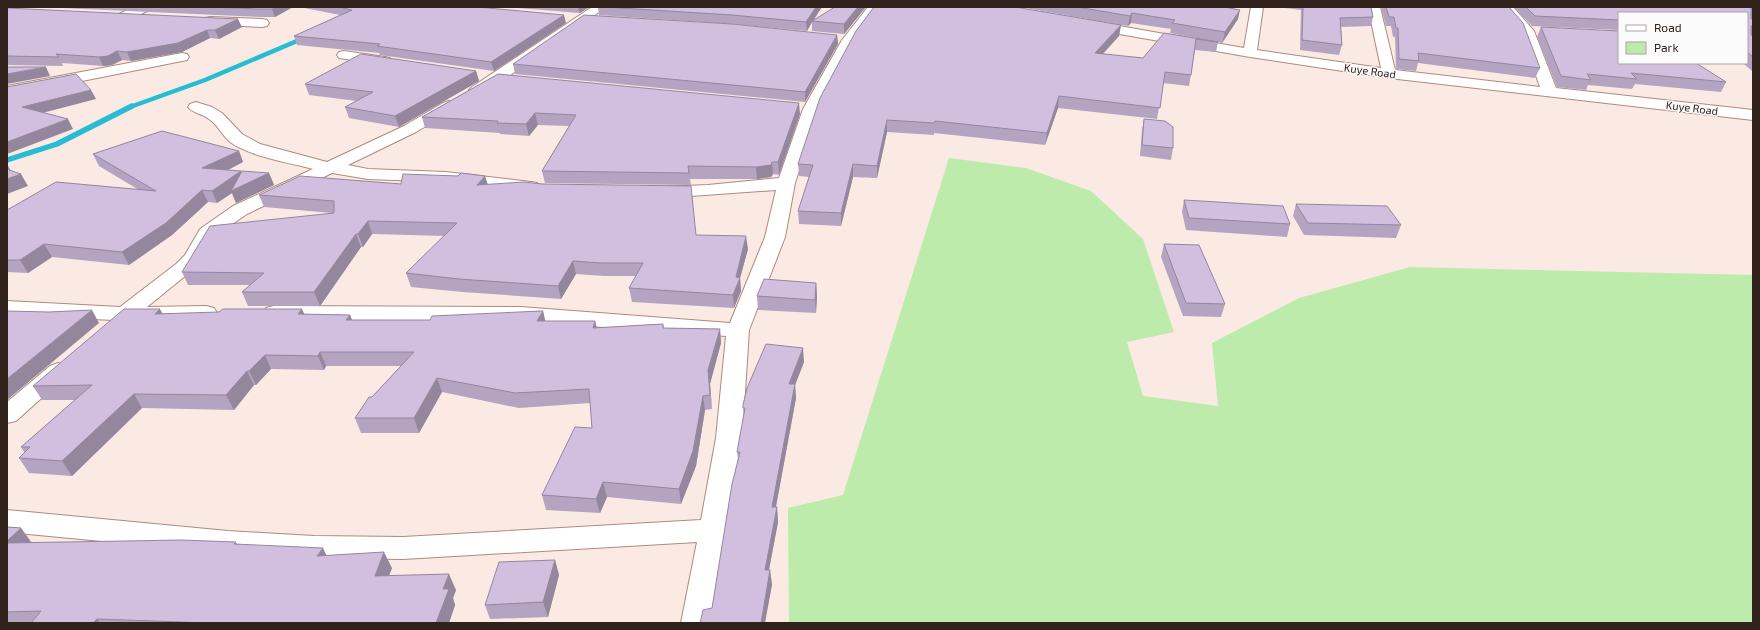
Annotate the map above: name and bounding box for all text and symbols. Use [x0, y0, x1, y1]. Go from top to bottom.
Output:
legend [1618, 12, 1748, 64]
text: Road [1654, 20, 1682, 34]
text: Park [1654, 40, 1679, 54]
street label: Kuye Road [1343, 60, 1397, 81]
street label: Kuye Road [1665, 98, 1719, 117]

